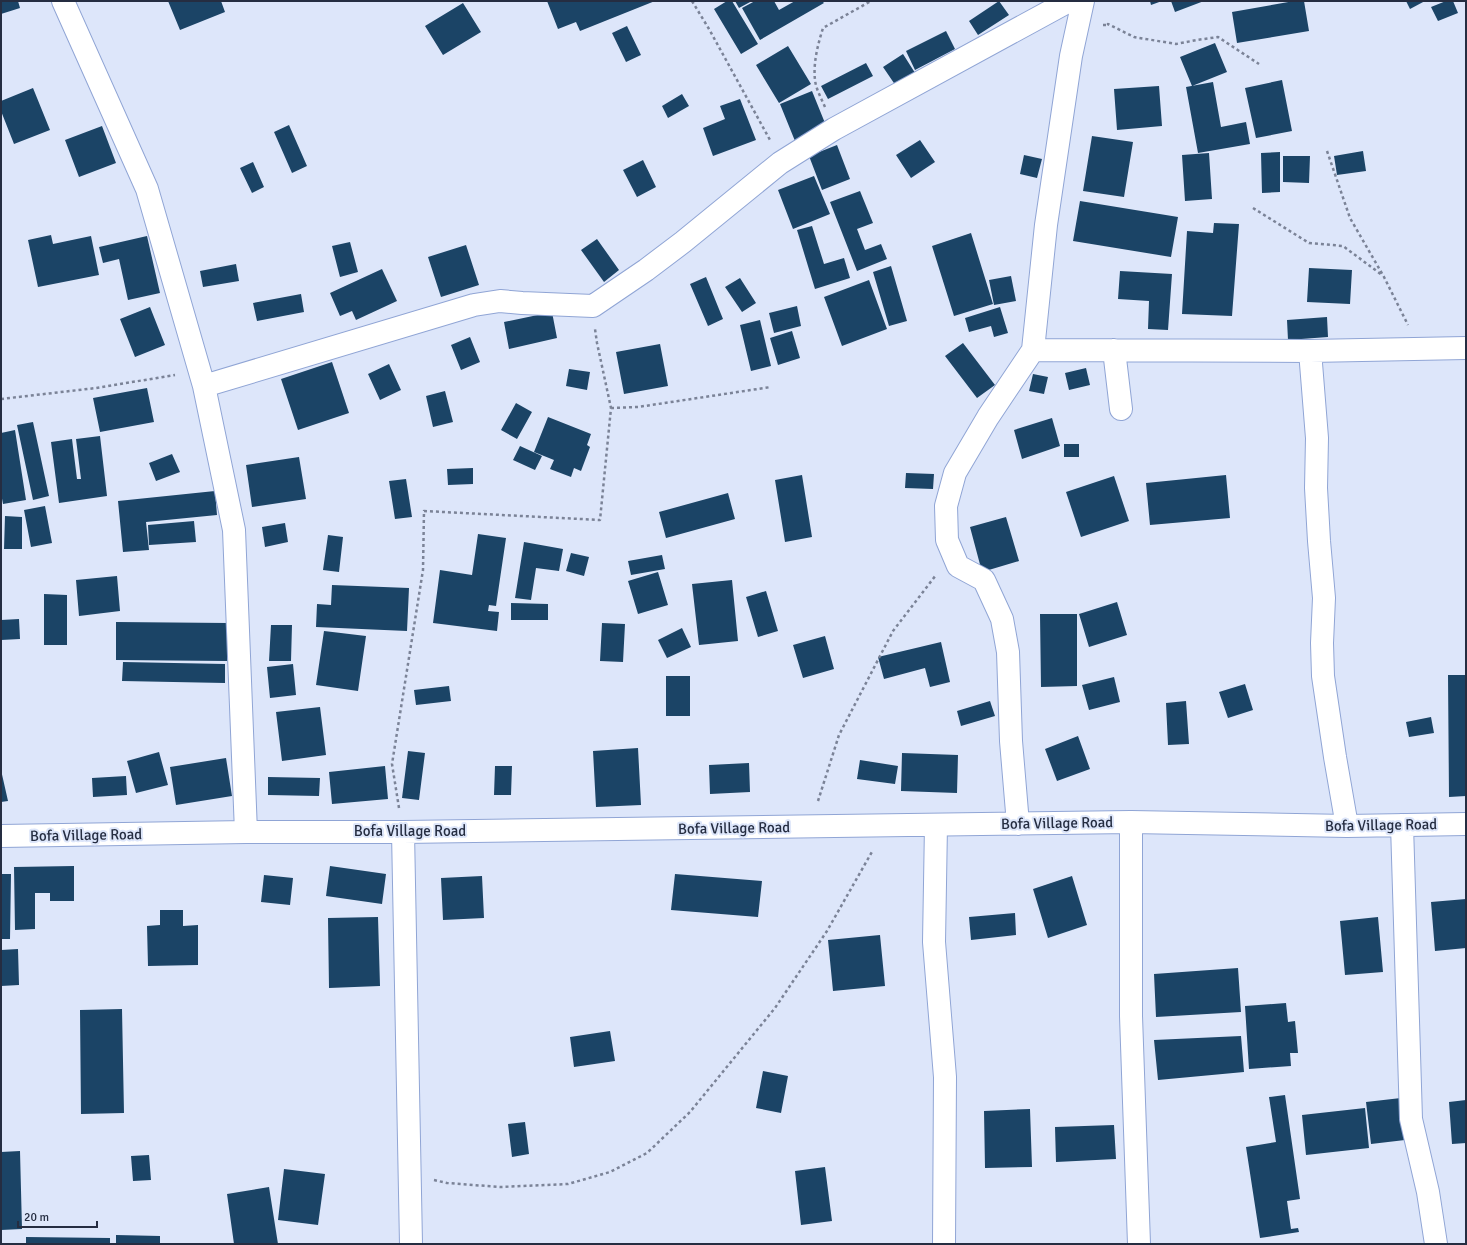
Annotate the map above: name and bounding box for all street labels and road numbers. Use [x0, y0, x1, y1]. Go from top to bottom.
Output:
street label: Bofa Village Road [1001, 813, 1113, 833]
street label: Bofa Village Road [1325, 815, 1437, 835]
street label: Bofa Village Road [678, 818, 790, 838]
street label: Bofa Village Road [354, 822, 466, 840]
street label: Bofa Village Road [30, 825, 142, 845]

